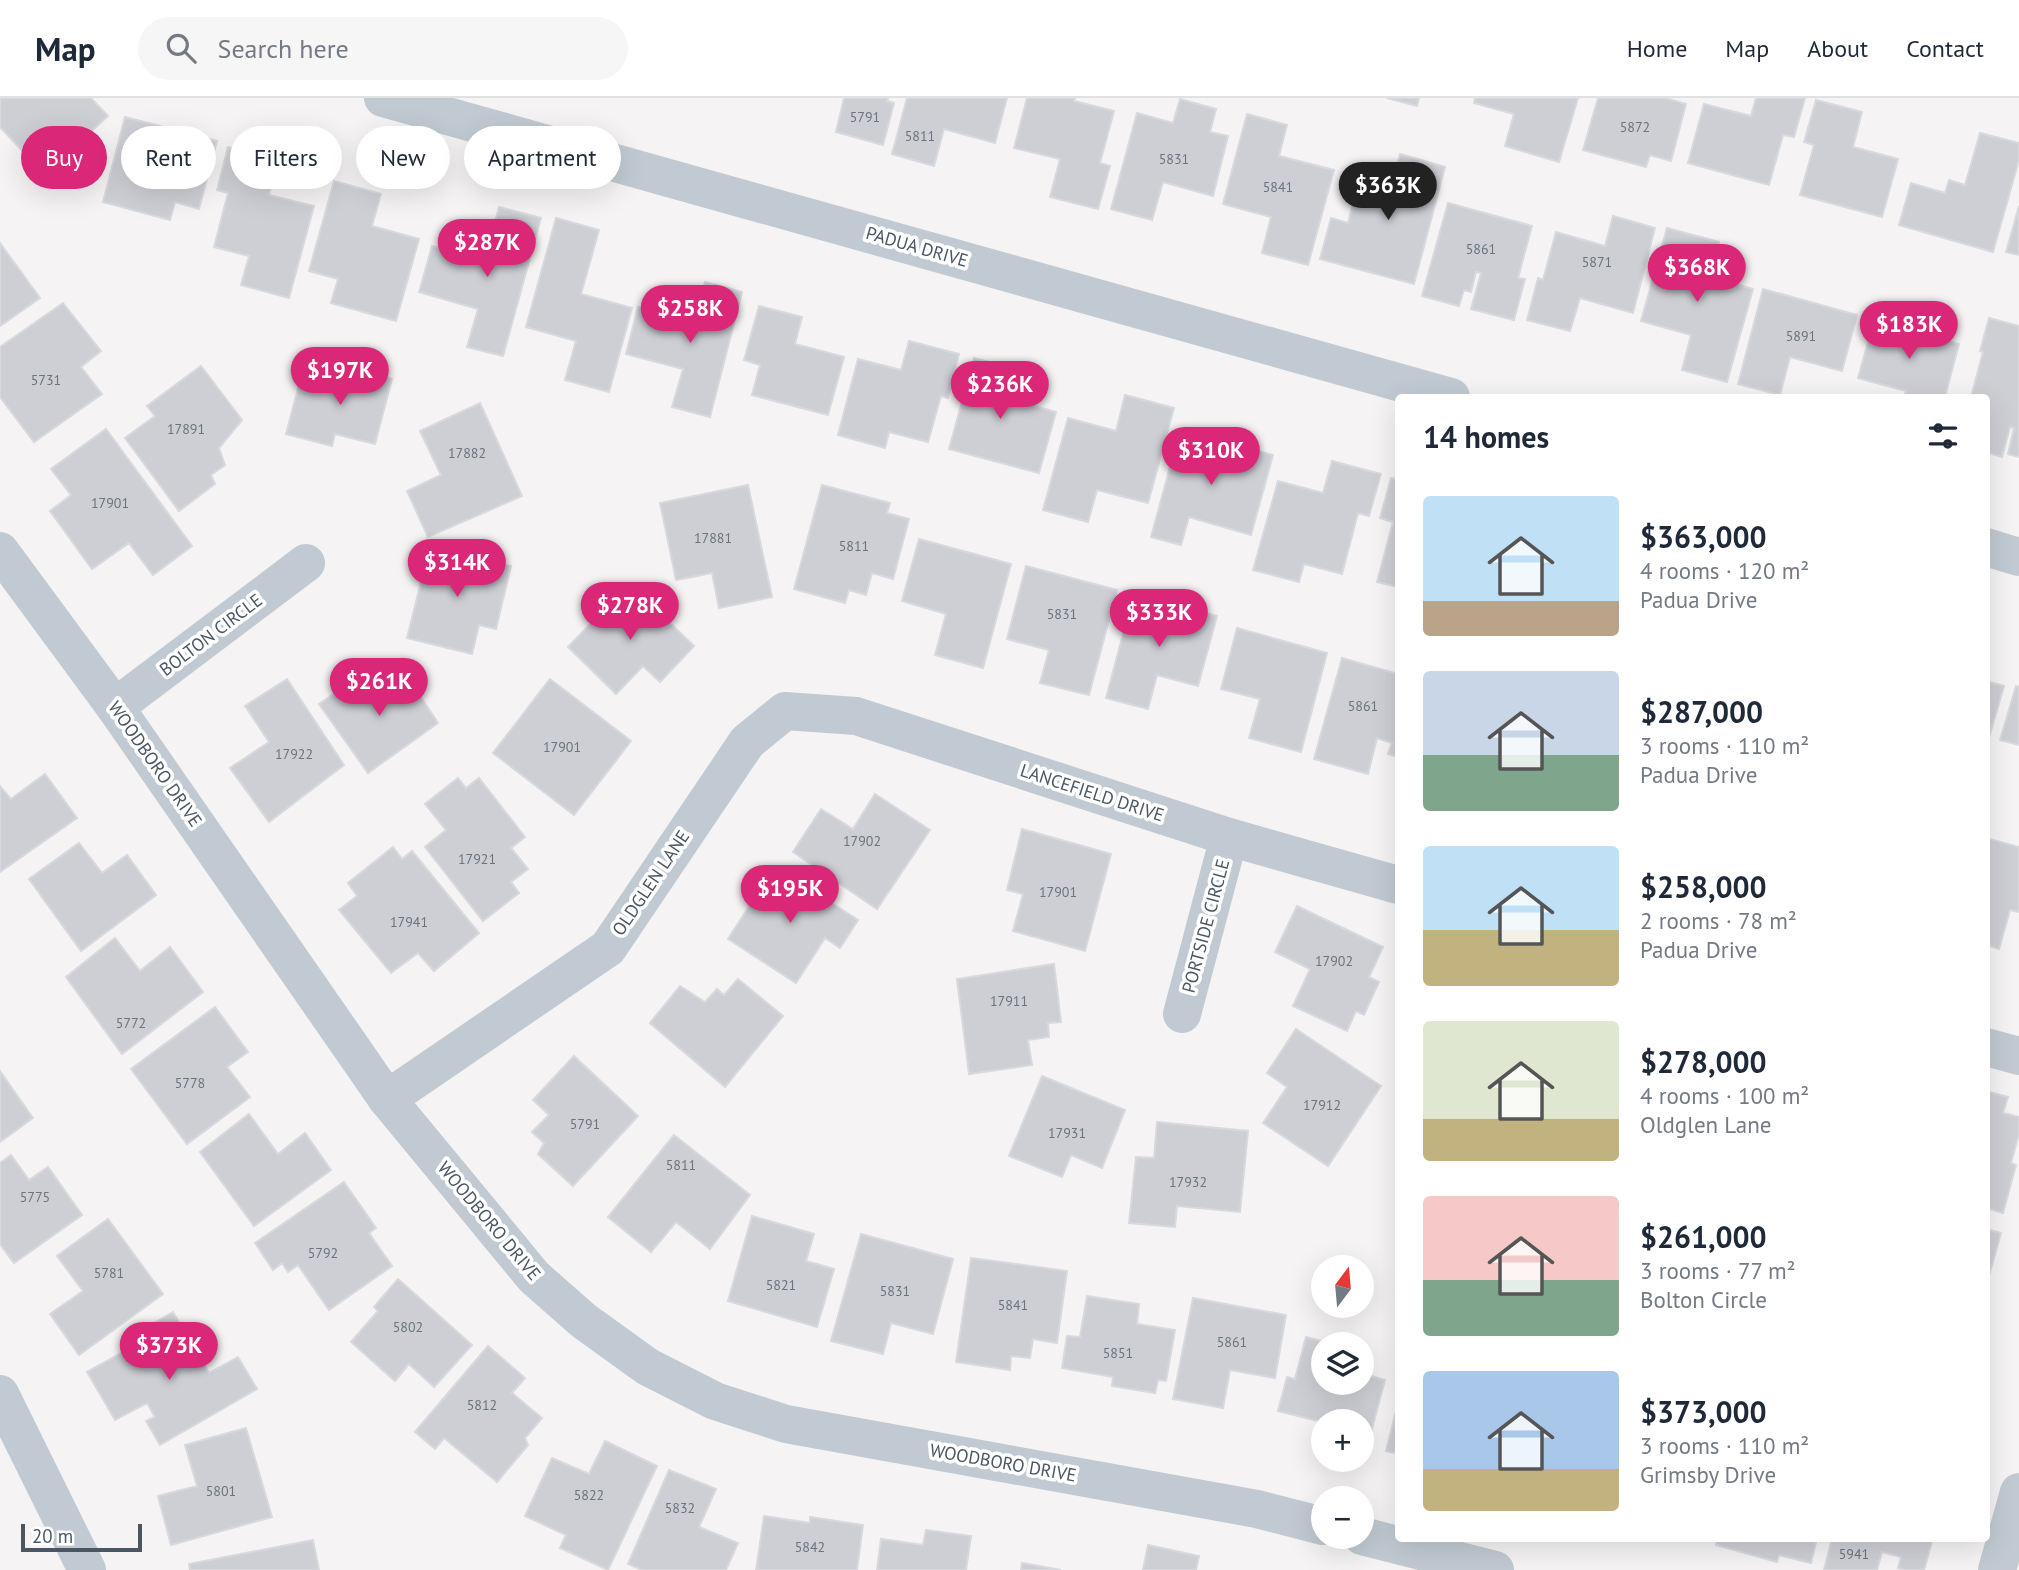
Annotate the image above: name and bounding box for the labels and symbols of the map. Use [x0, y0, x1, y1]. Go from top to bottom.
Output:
house number: 5791 [850, 108, 880, 126]
house number: 5872 [1620, 118, 1650, 136]
house number: 5811 [905, 127, 935, 145]
house number: 5831 [1159, 150, 1189, 168]
pin: $363K [1339, 162, 1437, 222]
house number: 5841 [1263, 178, 1293, 196]
pin: $287K [438, 220, 536, 279]
street label: PADUA DRIVE [863, 221, 971, 272]
house number: 5861 [1466, 240, 1496, 258]
pin: $368K [1648, 244, 1746, 304]
house number: 5871 [1582, 253, 1612, 271]
pin: $258K [641, 286, 739, 345]
pin: $183K [1860, 302, 1958, 361]
house number: 5891 [1786, 327, 1816, 345]
pin: $197K [291, 348, 389, 407]
pin: $236K [951, 362, 1049, 421]
house number: 5731 [31, 371, 61, 389]
house number: 17891 [167, 420, 205, 438]
pin: $310K [1162, 428, 1260, 487]
house number: 17882 [448, 444, 486, 462]
house number: 17901 [91, 494, 129, 512]
house number: 17881 [694, 529, 732, 547]
house number: 5811 [839, 537, 869, 555]
pin: $314K [408, 540, 506, 599]
pin: $278K [581, 582, 679, 642]
street label: BOLTON CIRCLE [155, 588, 267, 681]
pin: $333K [1110, 589, 1208, 649]
house number: 5831 [1047, 605, 1077, 623]
pin: $261K [330, 658, 428, 718]
street label: WOODBORO DRIVE [103, 696, 207, 831]
house number: 5861 [1348, 697, 1378, 715]
house number: 17901 [543, 738, 581, 756]
house number: 17922 [275, 745, 313, 763]
street label: LANCEFIELD DRIVE [1017, 758, 1167, 827]
street label: OLDGLEN LANE [607, 826, 694, 940]
house number: 17902 [843, 832, 881, 850]
house number: 17921 [458, 850, 496, 868]
street label: PORTSIDE CIRCLE [1177, 857, 1234, 995]
pin: $195K [741, 866, 839, 925]
house number: 17901 [1039, 883, 1077, 901]
house number: 17941 [390, 913, 428, 931]
house number: 17902 [1315, 952, 1353, 970]
house number: 17911 [990, 992, 1028, 1010]
house number: 5772 [116, 1014, 146, 1032]
house number: 5778 [175, 1074, 205, 1092]
house number: 17912 [1303, 1096, 1341, 1114]
house number: 5791 [570, 1115, 600, 1133]
house number: 17931 [1048, 1124, 1086, 1142]
street label: WOODBORO DRIVE [433, 1156, 546, 1285]
house number: 5811 [666, 1156, 696, 1174]
house number: 17932 [1169, 1173, 1207, 1191]
house number: 5775 [20, 1188, 50, 1206]
house number: 5792 [308, 1244, 338, 1262]
north arrow [1311, 1255, 1374, 1318]
house number: 5781 [94, 1264, 124, 1282]
house number: 5821 [766, 1276, 796, 1294]
house number: 5831 [880, 1282, 910, 1300]
house number: 5841 [998, 1296, 1028, 1314]
house number: 5802 [393, 1318, 423, 1336]
pin: $373K [120, 1322, 218, 1382]
house number: 5861 [1217, 1333, 1247, 1351]
house number: 5851 [1103, 1344, 1133, 1362]
house number: 5812 [467, 1396, 497, 1414]
street label: WOODBORO DRIVE [928, 1438, 1078, 1487]
house number: 5801 [206, 1482, 236, 1500]
house number: 5822 [574, 1486, 604, 1504]
house number: 5832 [665, 1499, 695, 1517]
scale bar [21, 1521, 142, 1553]
house number: 5842 [795, 1538, 825, 1556]
house number: 5941 [1839, 1545, 1869, 1563]

